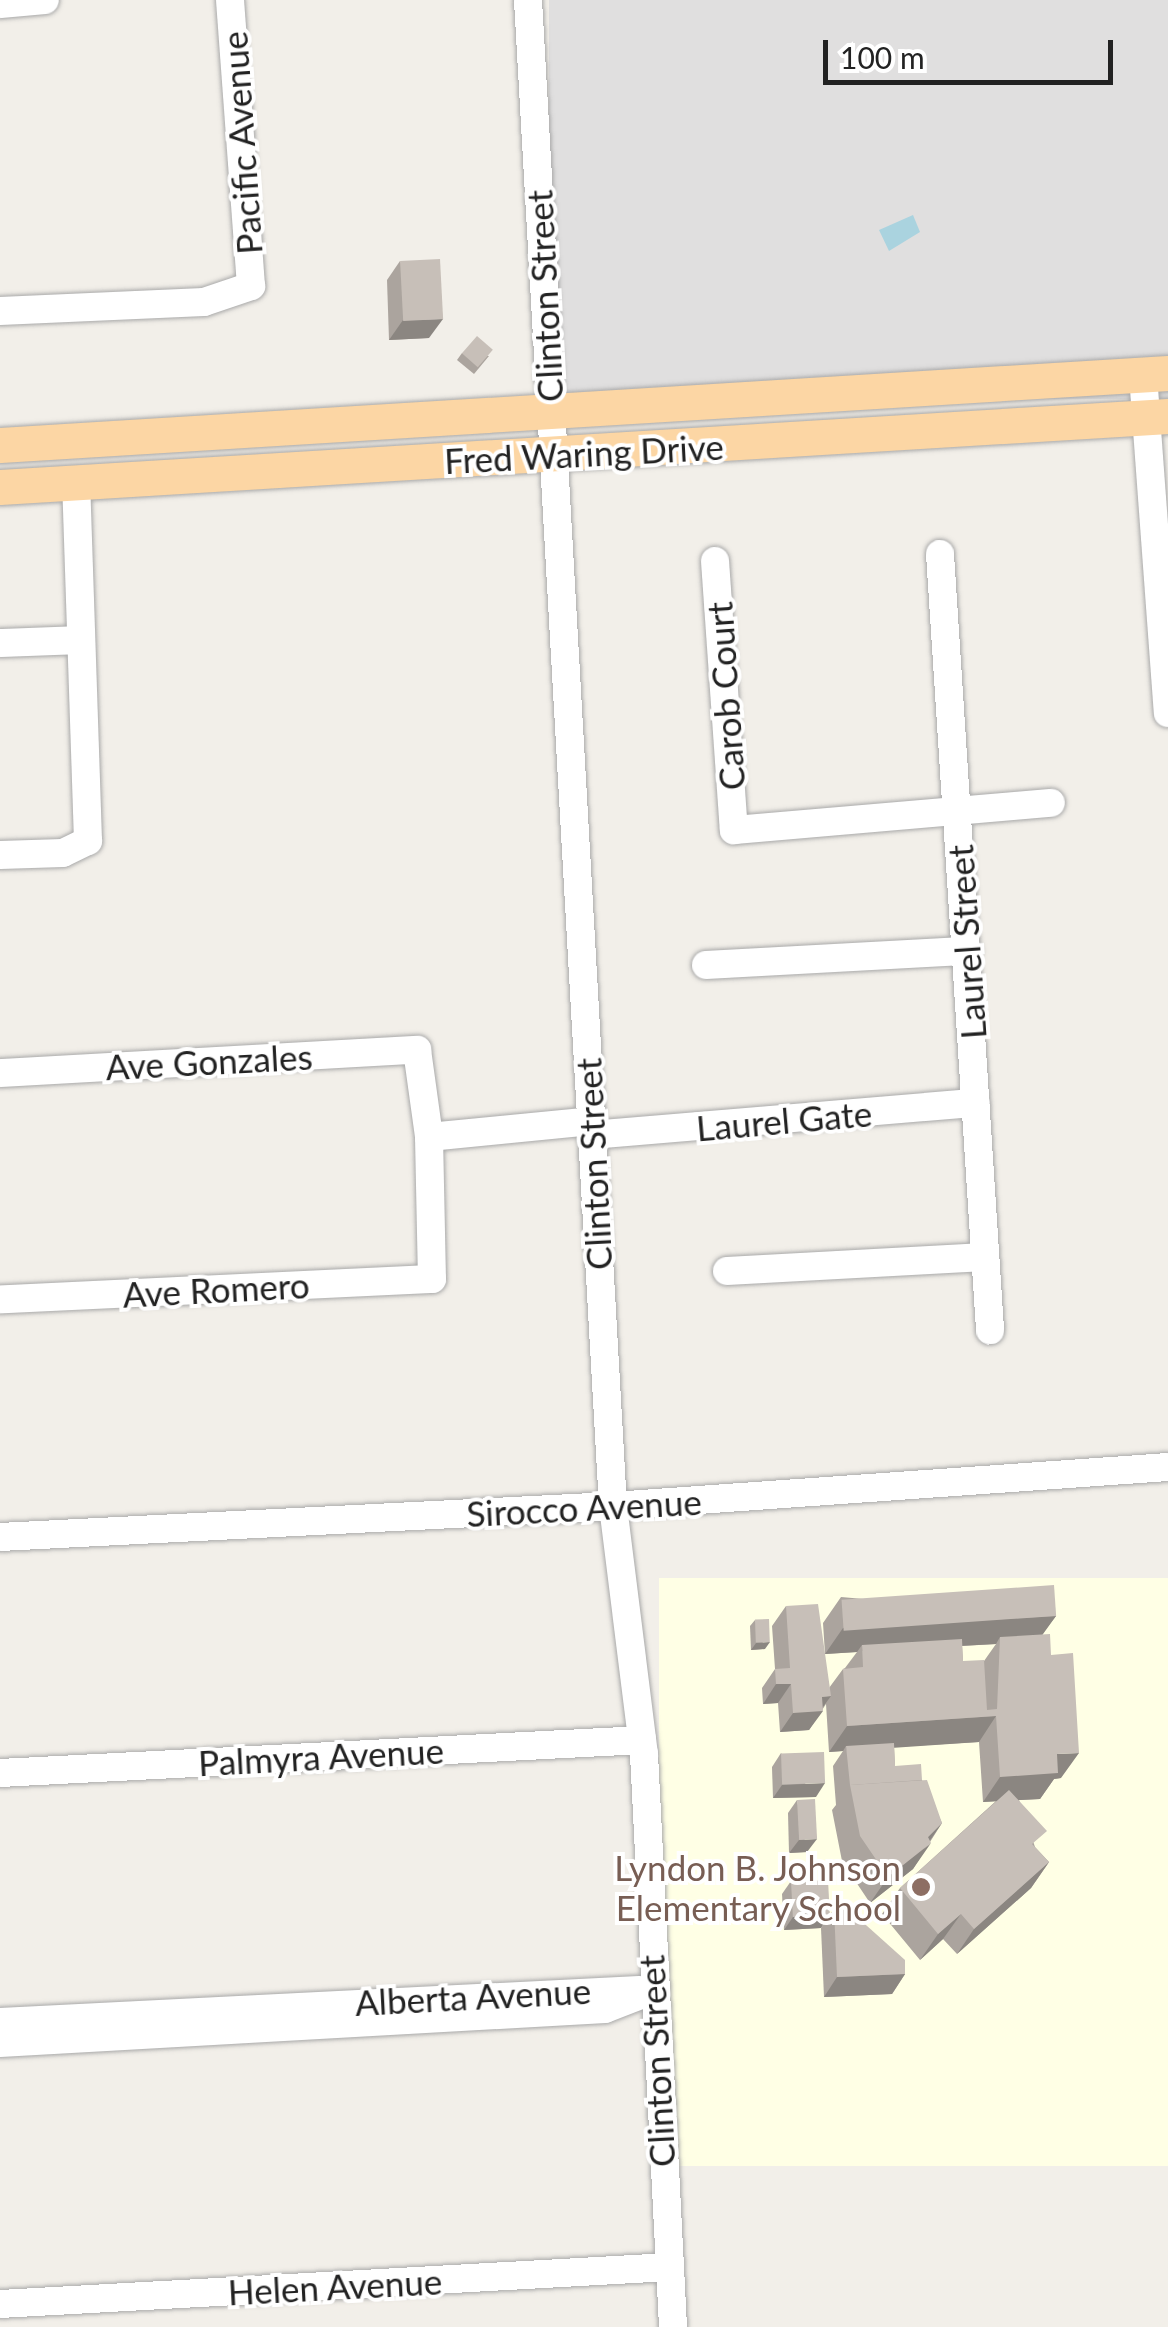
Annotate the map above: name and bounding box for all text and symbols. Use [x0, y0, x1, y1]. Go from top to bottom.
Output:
scale bar [828, 20, 1118, 82]
street label: Pacific Avenue [212, 30, 270, 256]
text: 100 m [840, 39, 925, 75]
street label: Clinton Street [517, 189, 571, 403]
street label: Fred Waring Drive [443, 425, 725, 481]
street label: Carob Court [697, 600, 753, 792]
street label: Laurel Street [938, 843, 994, 1041]
street label: Ave Gonzales [104, 1035, 314, 1087]
street label: Clinton Street [566, 1057, 620, 1271]
street label: Laurel Gate [694, 1091, 874, 1149]
street label: Ave Romero [121, 1263, 311, 1315]
street label: Sirocco Avenue [465, 1480, 703, 1534]
street label: Palmyra Avenue [196, 1729, 446, 1783]
place label: Lyndon B. Johnson Elementary School [613, 1846, 901, 1928]
marker: Lyndon B. Johnson Elementary School [910, 1876, 932, 1898]
street label: Clinton Street [629, 1954, 683, 2168]
street label: Alberta Avenue [353, 1969, 593, 2023]
street label: Helen Avenue [226, 2259, 444, 2313]

